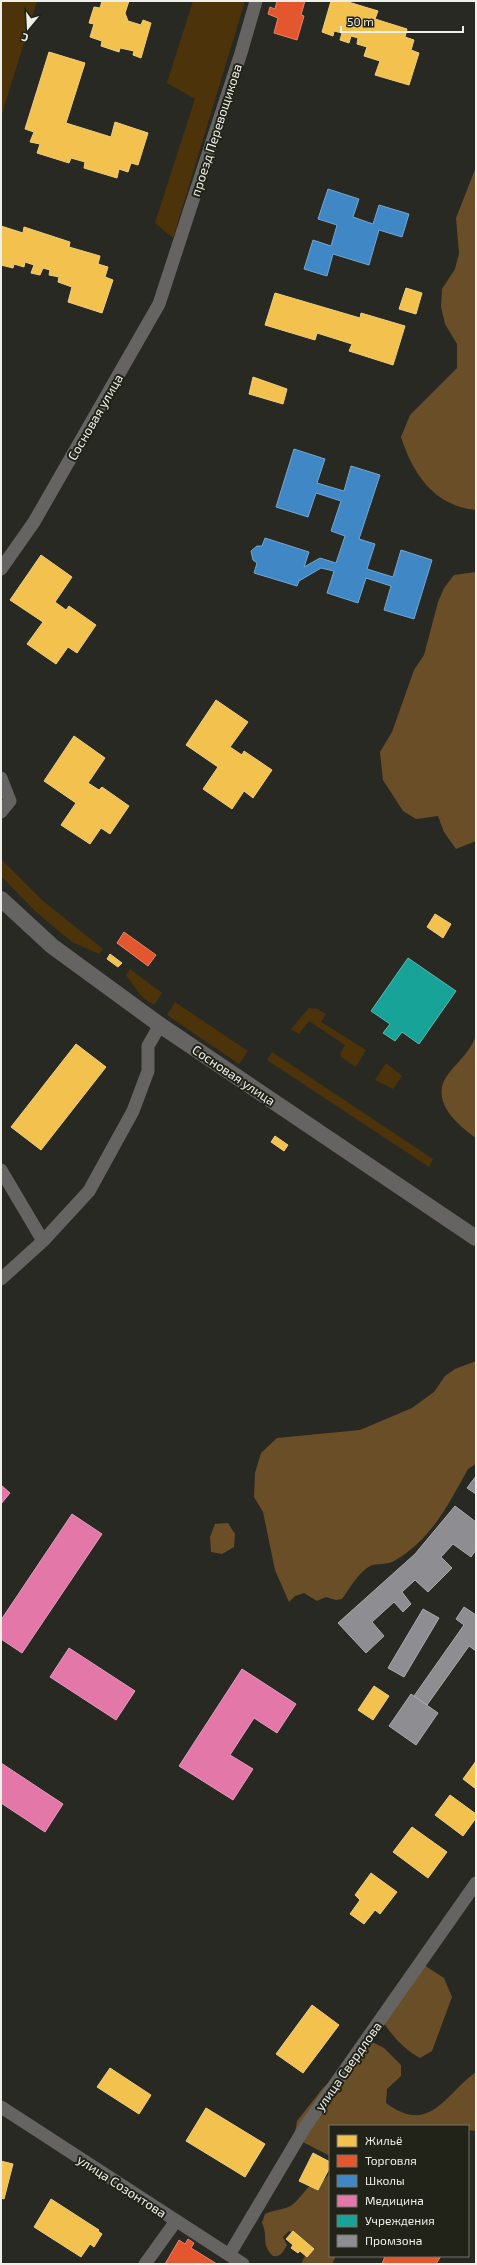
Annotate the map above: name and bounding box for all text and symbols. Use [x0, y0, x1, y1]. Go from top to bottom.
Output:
north arrow [8, 8, 48, 48]
scale bar [341, 8, 463, 34]
text: 50 m [347, 14, 374, 28]
text: С [19, 31, 30, 45]
street label: проезд Перевощикова [187, 62, 245, 198]
street label: Сосновая улица [64, 371, 126, 463]
street label: Сосновая улица [189, 1041, 279, 1109]
street label: улица Свердлова [311, 2018, 385, 2114]
legend [329, 2125, 469, 2257]
text: Жильё [365, 2133, 402, 2147]
street label: улица Созонтова [74, 2151, 170, 2221]
text: Торговля [365, 2153, 417, 2167]
text: Школы [365, 2173, 405, 2187]
text: Медицина [365, 2193, 424, 2207]
text: Учреждения [365, 2213, 435, 2227]
text: Промзона [365, 2233, 422, 2247]

